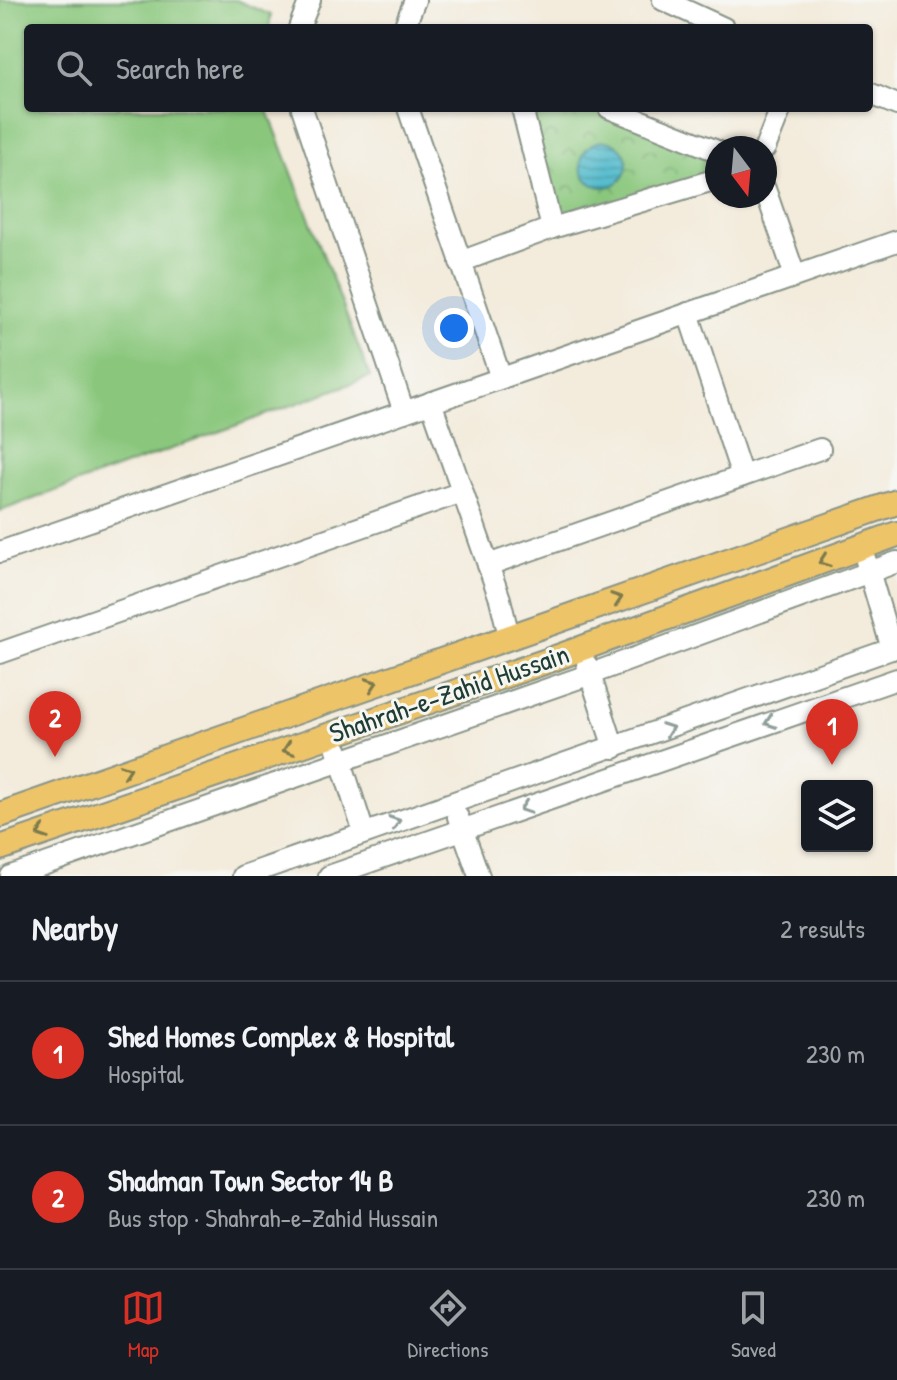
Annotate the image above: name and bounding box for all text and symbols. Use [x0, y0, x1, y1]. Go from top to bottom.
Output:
search box [24, 24, 873, 112]
icon: search [52, 46, 96, 90]
text: Search here [116, 48, 244, 88]
north arrow [705, 136, 777, 208]
your location [434, 308, 474, 348]
one-way arrow [818, 551, 832, 568]
one-way arrow [610, 592, 624, 608]
street label: Shahrah-e-Zahid Hussain [324, 634, 574, 752]
one-way arrow [364, 677, 378, 694]
pin: 2 [29, 691, 81, 757]
pin: 1 [806, 699, 858, 765]
one-way arrow [764, 713, 778, 729]
one-way arrow [660, 722, 674, 739]
one-way arrow [281, 739, 295, 755]
one-way arrow [119, 764, 133, 780]
map controls [801, 780, 873, 852]
button: layers [801, 780, 873, 852]
one-way arrow [519, 798, 533, 814]
one-way arrow [388, 816, 402, 832]
one-way arrow [36, 824, 50, 840]
text: Nearby [32, 905, 118, 951]
text: 2 results [780, 911, 865, 946]
text: Shed Homes Complex & Hospital [108, 1016, 454, 1056]
text: 1 [53, 1036, 63, 1071]
text: 230 m [806, 1036, 865, 1071]
text: Hospital [108, 1056, 184, 1091]
text: Shadman Town Sector 14 B [108, 1160, 393, 1200]
text: 2 [52, 1180, 64, 1215]
text: 230 m [806, 1180, 865, 1215]
text: Bus stop · Shahrah-e-Zahid Hussain [108, 1200, 438, 1235]
tab: Map [121, 1286, 165, 1364]
tab: Directions [408, 1286, 489, 1364]
tab: Saved [731, 1286, 776, 1364]

